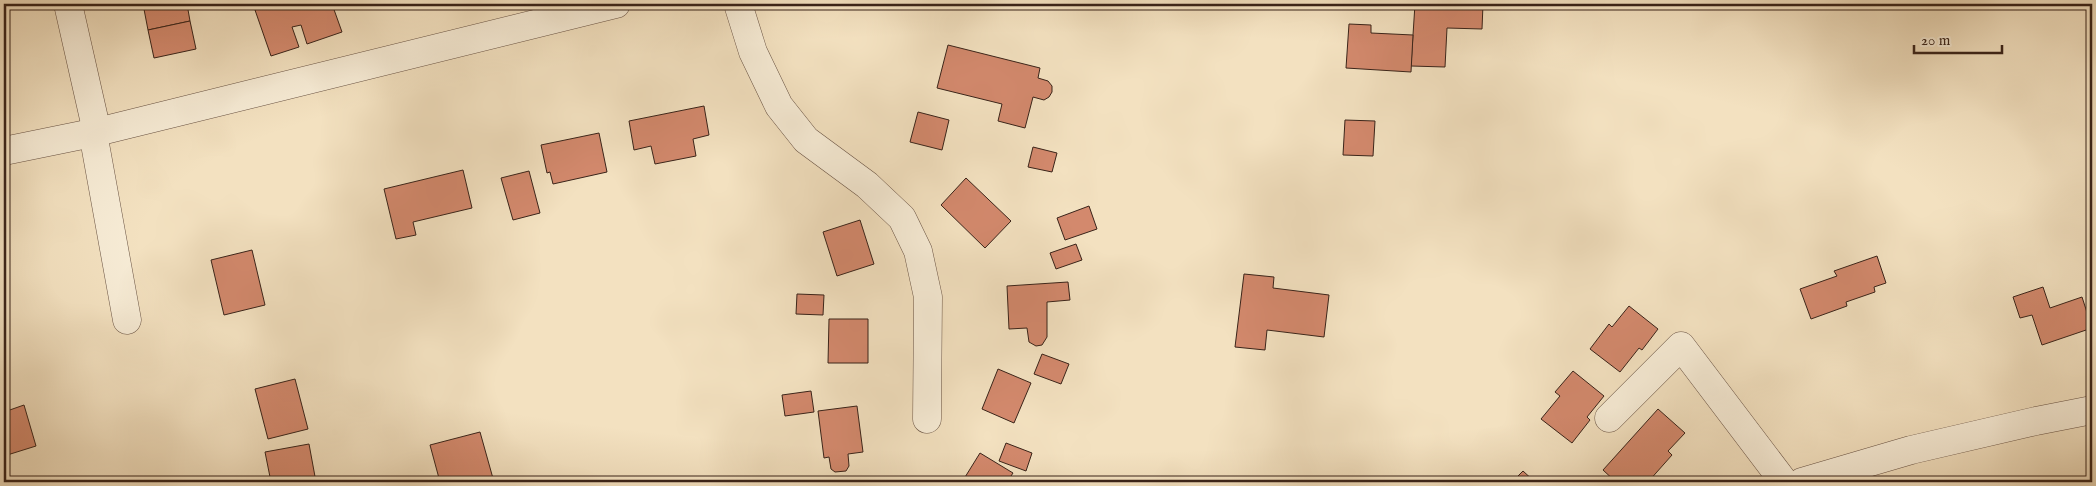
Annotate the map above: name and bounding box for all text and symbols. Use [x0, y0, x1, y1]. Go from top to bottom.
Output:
scale bar [1914, 22, 2001, 54]
text: 20 m [1921, 31, 1951, 50]

